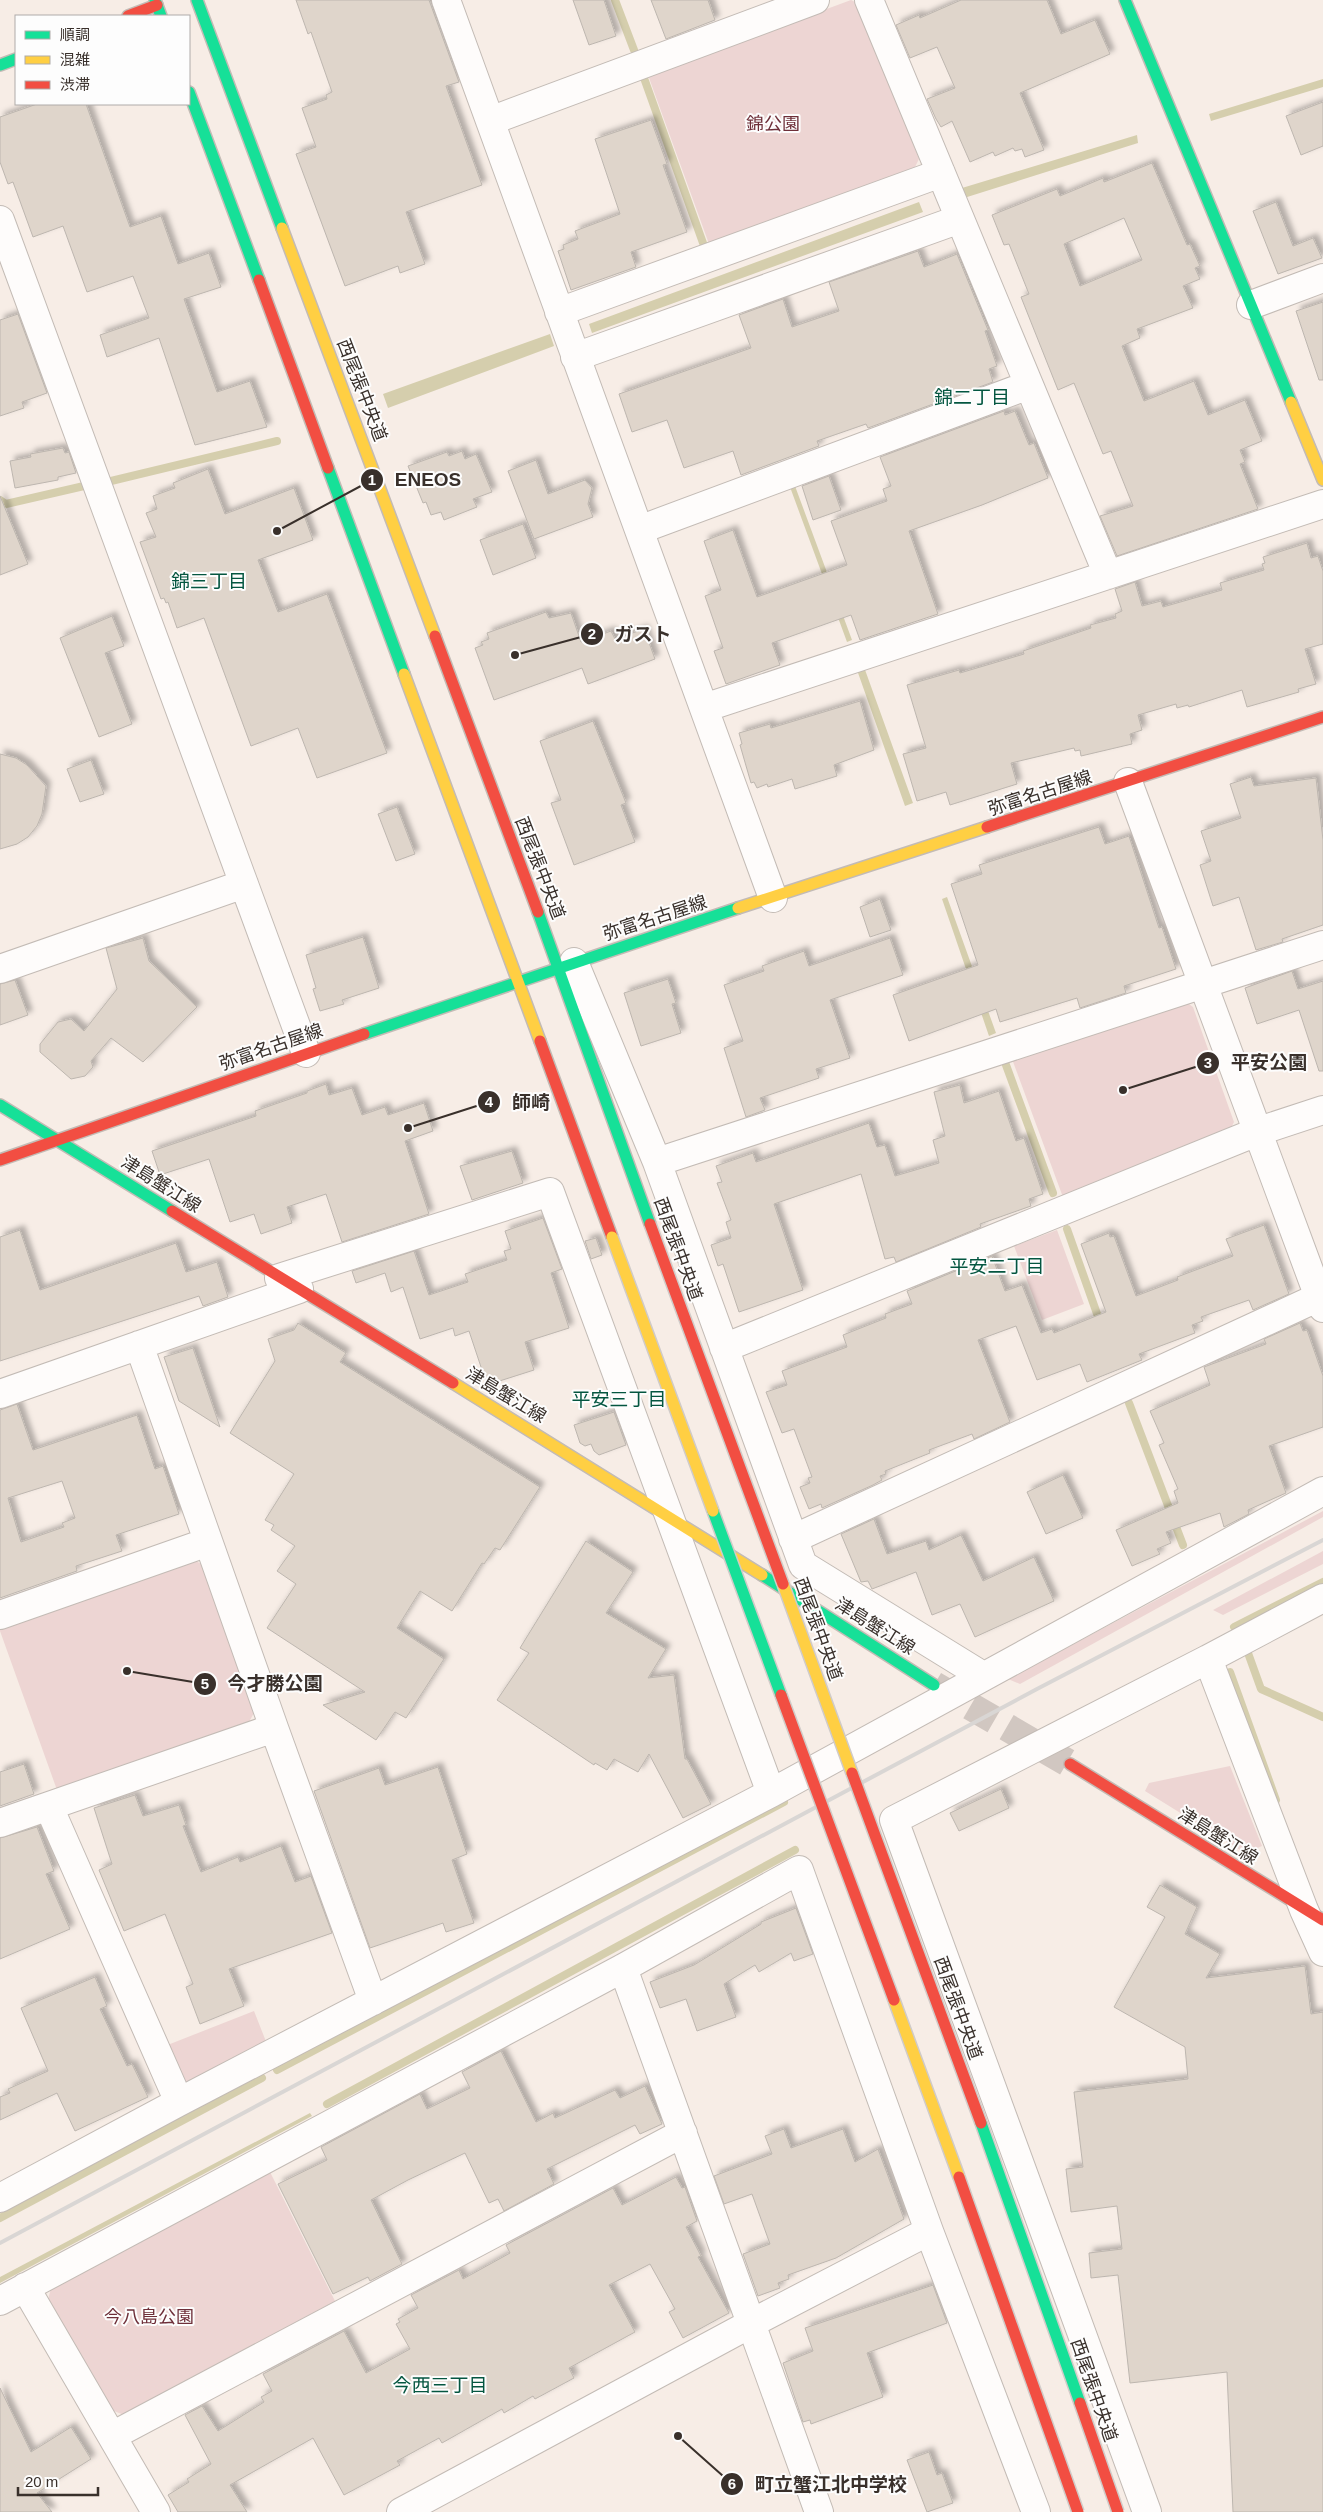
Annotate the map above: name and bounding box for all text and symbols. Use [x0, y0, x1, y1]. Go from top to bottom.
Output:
legend [15, 15, 190, 105]
text: 順調 [60, 26, 90, 43]
text: 混雑 [60, 51, 90, 68]
text: 渋滞 [60, 76, 90, 93]
park label: 錦公園 [746, 114, 800, 134]
street label: 西尾張中央道 [333, 336, 391, 444]
district label: 錦二丁目 [934, 387, 1010, 408]
callout: ENEOS [359, 463, 471, 497]
text: ENEOS [395, 469, 461, 490]
text: 1 [368, 471, 376, 488]
district label: 錦三丁目 [171, 571, 247, 592]
callout: ガスト [580, 617, 682, 651]
text: ガスト [614, 624, 672, 645]
text: 2 [588, 625, 596, 642]
street label: 弥富名古屋線 [986, 767, 1094, 819]
street label: 西尾張中央道 [511, 814, 569, 922]
street label: 弥富名古屋線 [601, 892, 709, 944]
street label: 弥富名古屋線 [217, 1020, 325, 1074]
callout: 平安公園 [1196, 1046, 1317, 1080]
text: 平安公園 [1231, 1052, 1307, 1073]
text: 3 [1204, 1054, 1212, 1071]
callout: 師崎 [477, 1085, 560, 1119]
text: 師崎 [512, 1092, 550, 1113]
text: 4 [485, 1093, 494, 1110]
street label: 津島蟹江線 [118, 1152, 204, 1216]
street label: 西尾張中央道 [650, 1195, 706, 1303]
district label: 平安二丁目 [949, 1256, 1045, 1277]
street label: 津島蟹江線 [462, 1363, 550, 1427]
district label: 平安三丁目 [571, 1389, 667, 1410]
street label: 西尾張中央道 [790, 1575, 846, 1683]
street label: 津島蟹江線 [832, 1594, 918, 1658]
callout: 今才勝公園 [192, 1667, 332, 1701]
text: 今才勝公園 [227, 1673, 323, 1694]
text: 5 [201, 1675, 209, 1692]
street label: 津島蟹江線 [1175, 1804, 1261, 1868]
street label: 西尾張中央道 [930, 1954, 986, 2062]
park label: 今八島公園 [104, 2307, 194, 2327]
street label: 西尾張中央道 [1067, 2336, 1121, 2444]
district label: 今西三丁目 [392, 2375, 488, 2396]
scale bar [18, 2464, 98, 2496]
callout: 町立蟹江北中学校 [720, 2467, 917, 2501]
text: 20 m [25, 2473, 58, 2490]
text: 町立蟹江北中学校 [755, 2474, 907, 2495]
text: 6 [728, 2475, 736, 2492]

